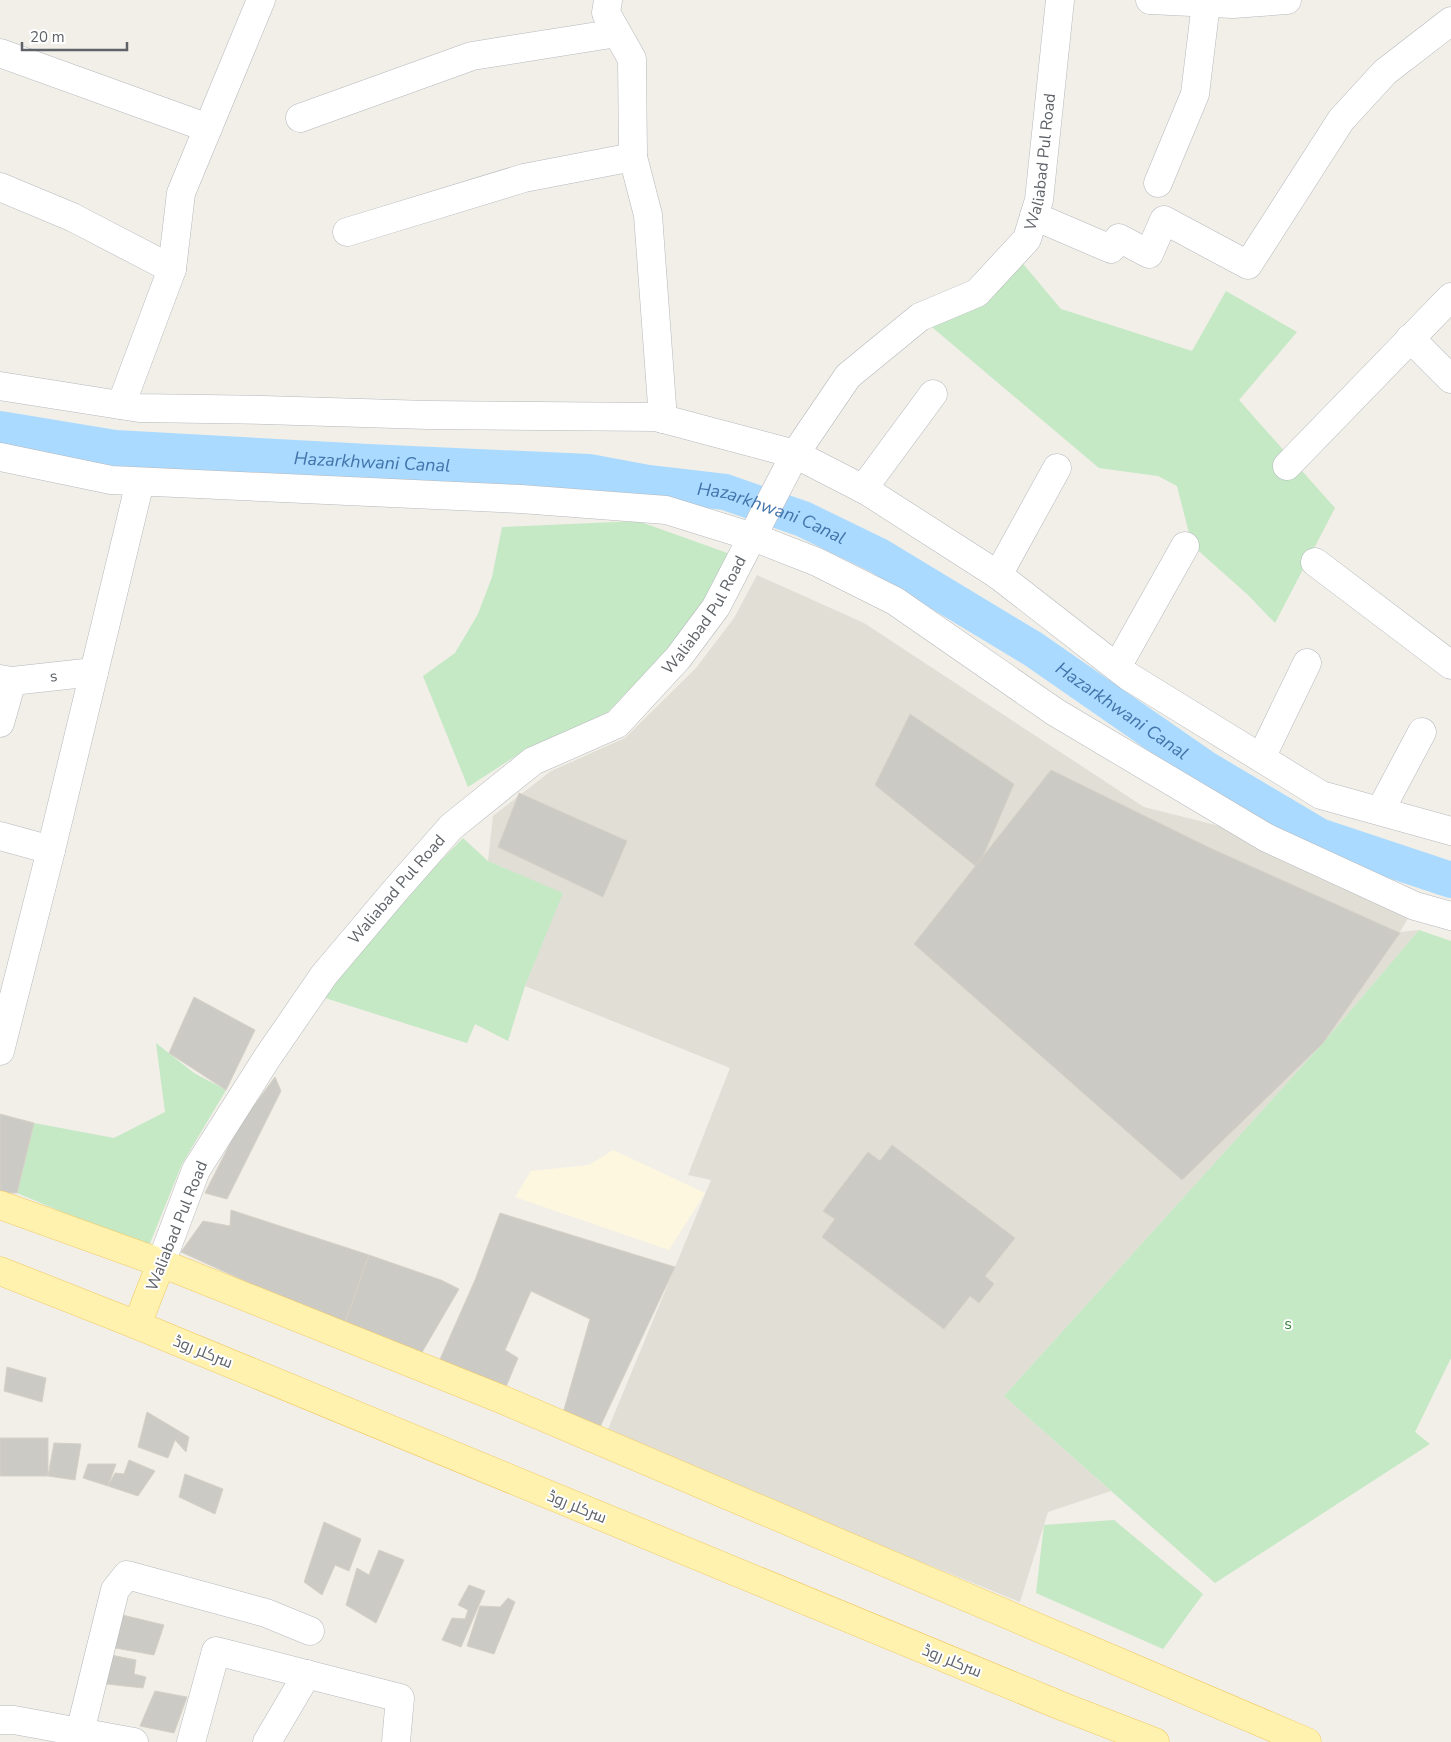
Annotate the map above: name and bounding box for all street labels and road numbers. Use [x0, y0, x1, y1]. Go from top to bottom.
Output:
street label: Waliabad Pul Road [1019, 92, 1061, 233]
street label: Waliabad Pul Road [657, 552, 751, 679]
street label: s [49, 665, 59, 688]
street label: Waliabad Pul Road [343, 830, 450, 949]
street label: Waliabad Pul Road [141, 1158, 213, 1294]
street label: سرکلر روڈ [170, 1330, 236, 1374]
street label: سرکلر روڈ [544, 1485, 610, 1529]
street label: سرکلر روڈ [919, 1639, 985, 1683]

